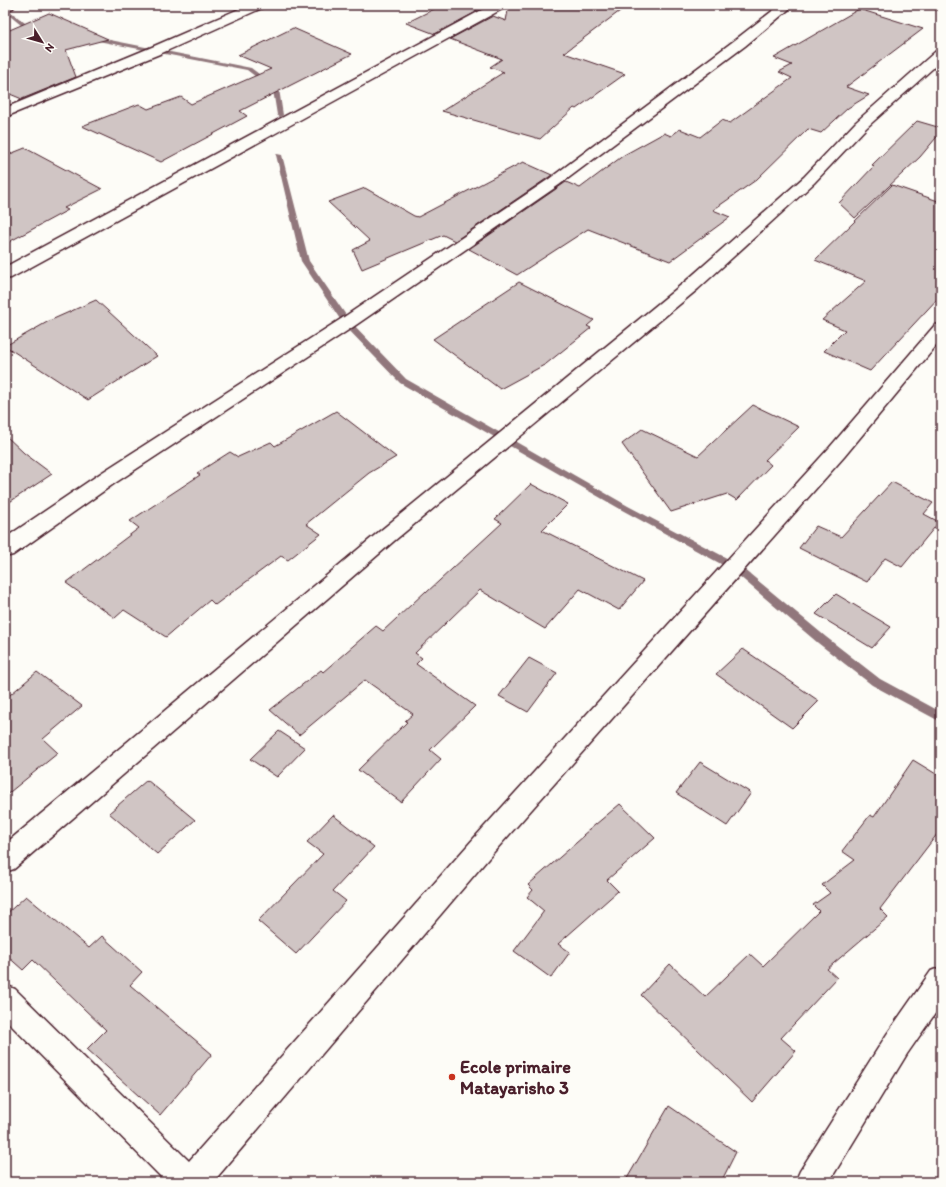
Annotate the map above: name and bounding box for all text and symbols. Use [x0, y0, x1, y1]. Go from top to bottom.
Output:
north arrow [22, 22, 62, 62]
text: N [42, 41, 57, 55]
place label: Ecole primaire Matayarisho 3 [460, 1056, 571, 1099]
marker: Ecole primaire Matayarisho 3 [447, 1072, 457, 1082]

